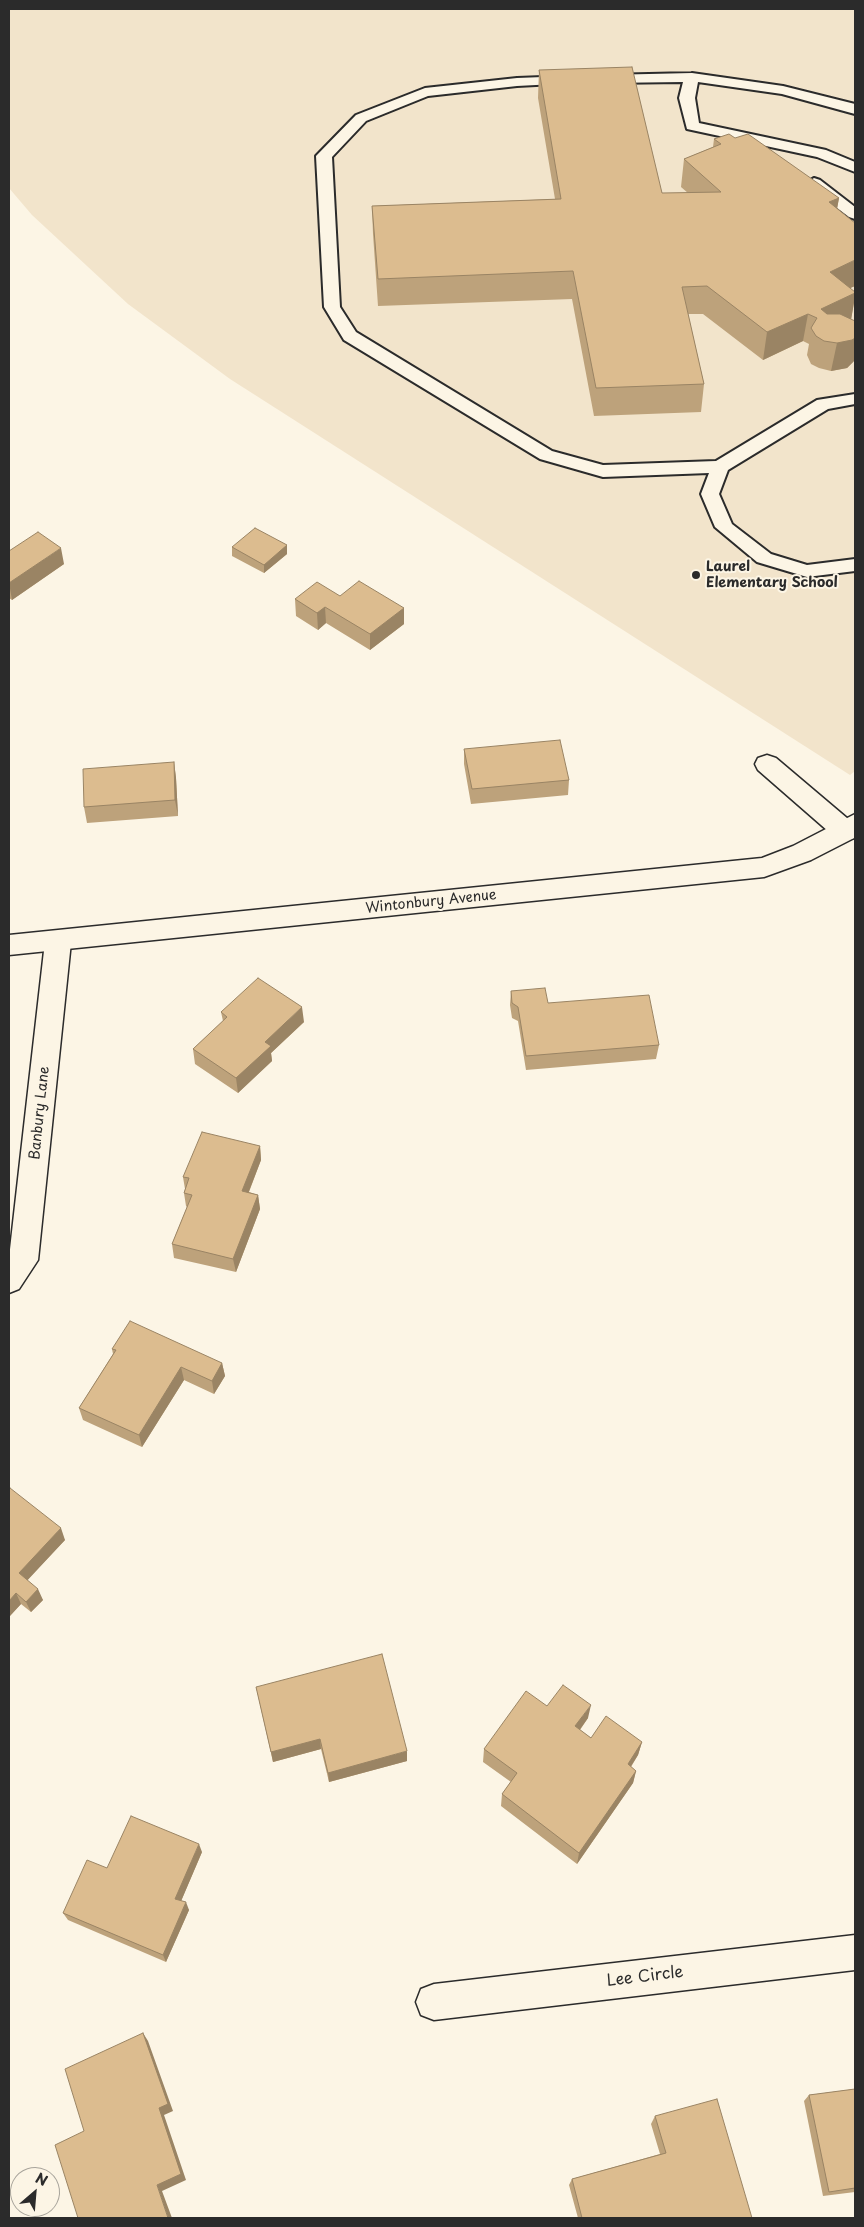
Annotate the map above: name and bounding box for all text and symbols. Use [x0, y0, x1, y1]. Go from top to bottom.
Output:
place label: Laurel Elementary School [706, 559, 838, 592]
marker: Laurel Elementary School [690, 569, 702, 581]
street label: Wintonbury Avenue [365, 887, 497, 917]
street label: Banbury Lane [27, 1065, 53, 1161]
street label: Lee Circle [605, 1963, 685, 1991]
north arrow [10, 2167, 60, 2217]
text: N [32, 2167, 51, 2191]

